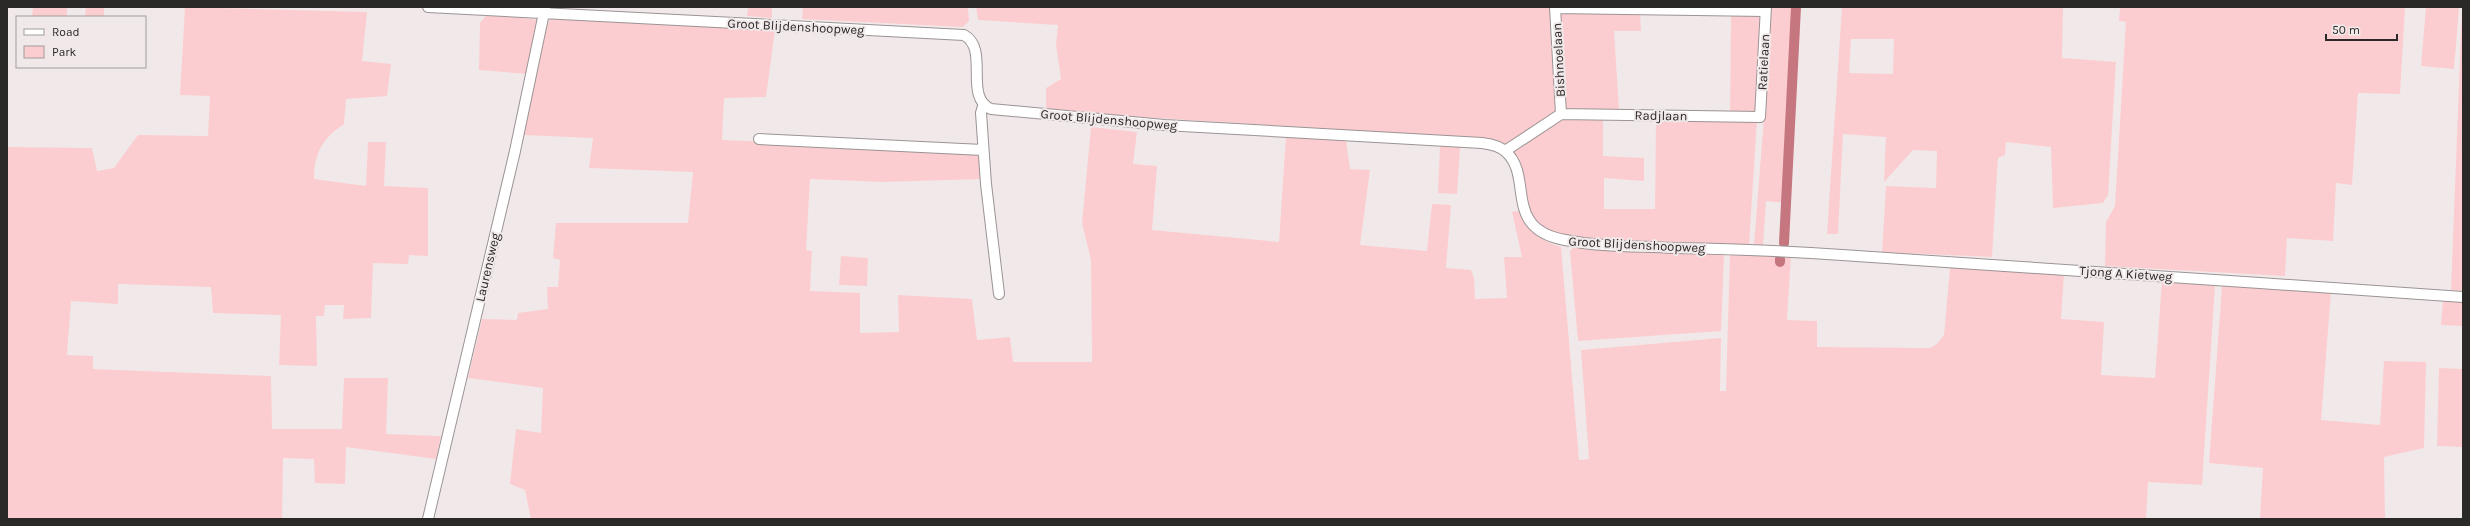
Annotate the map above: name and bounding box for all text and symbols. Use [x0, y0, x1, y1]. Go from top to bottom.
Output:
street label: Groot Blijdenshoopweg [727, 15, 865, 38]
legend [16, 16, 146, 68]
scale bar [2326, 16, 2397, 42]
street label: Bishnoelaan [1549, 23, 1568, 97]
text: 50 m [2332, 23, 2360, 37]
text: Road [52, 25, 80, 39]
street label: Ratielaan [1755, 33, 1772, 91]
text: Park [52, 45, 77, 59]
street label: Groot Blijdenshoopweg [1040, 106, 1179, 133]
street label: Radjlaan [1635, 108, 1687, 123]
street label: Laurensweg [472, 230, 503, 303]
street label: Groot Blijdenshoopweg [1568, 233, 1706, 256]
street label: Tjong A Kietweg [2079, 263, 2174, 284]

